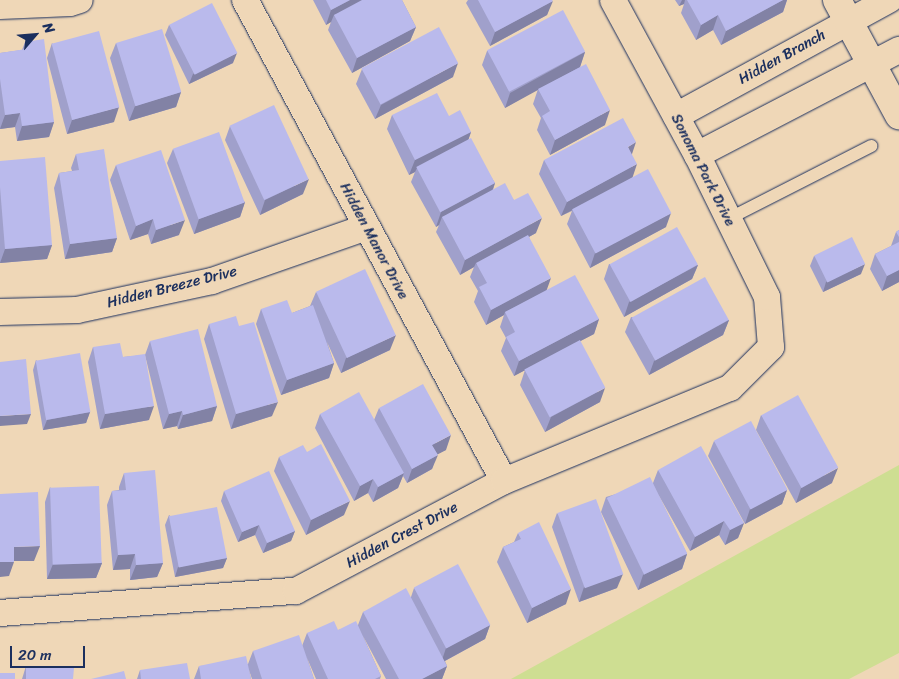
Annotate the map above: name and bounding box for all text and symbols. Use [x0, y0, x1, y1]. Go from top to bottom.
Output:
north arrow [10, 10, 60, 60]
text: N [35, 18, 62, 38]
street label: Hidden Branch [735, 26, 829, 88]
street label: Sonoma Park Drive [667, 111, 739, 229]
street label: Hidden Manor Drive [336, 179, 412, 303]
street label: Hidden Breeze Drive [105, 262, 239, 312]
street label: Hidden Crest Drive [343, 498, 461, 572]
scale bar [12, 636, 88, 668]
text: 20 m [18, 642, 52, 668]

